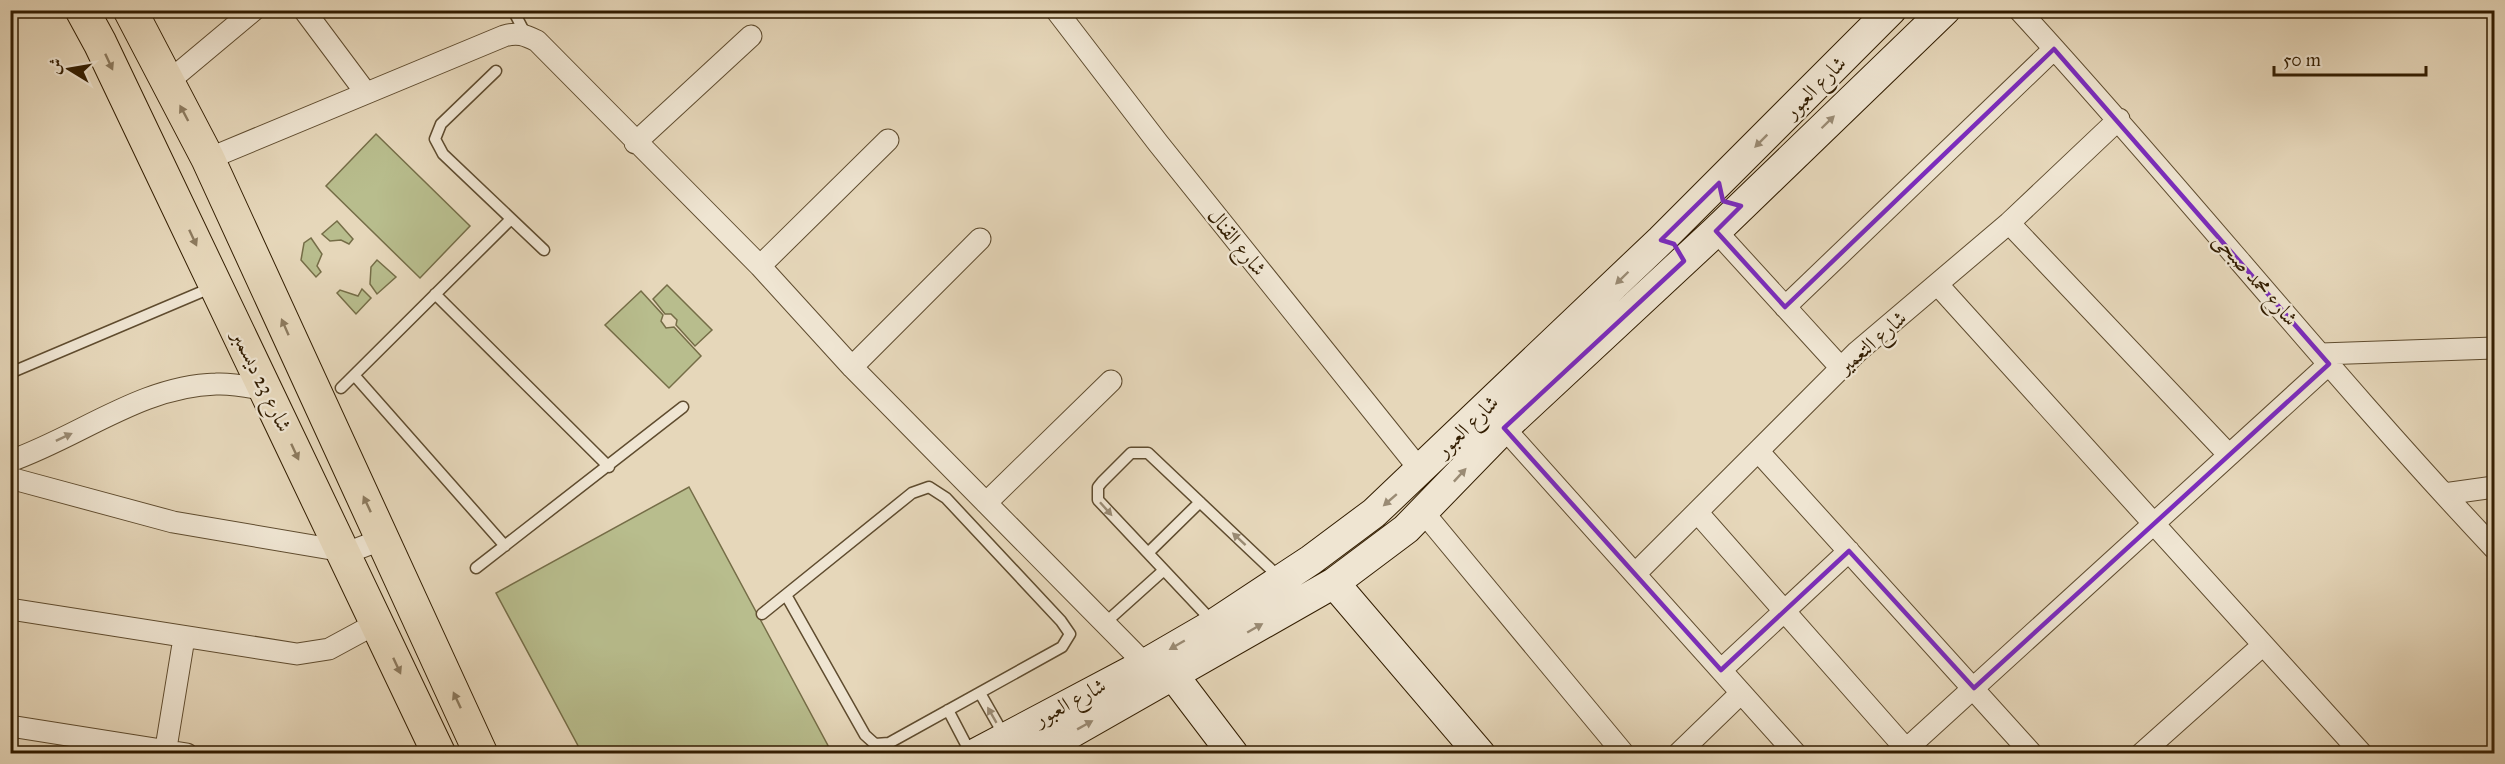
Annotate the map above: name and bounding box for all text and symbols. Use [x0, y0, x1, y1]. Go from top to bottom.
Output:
north arrow [39, 39, 99, 99]
scale bar [2274, 39, 2426, 77]
text: 50 m [2283, 49, 2321, 71]
street label: شارع العبور [1777, 50, 1855, 129]
one-way arrow [105, 54, 114, 71]
text: ش [44, 57, 66, 76]
one-way arrow [179, 104, 189, 121]
one-way arrow [1821, 115, 1836, 129]
one-way arrow [1754, 134, 1768, 148]
street label: شارع القنال [1198, 203, 1272, 284]
street label: شارع محمد صبحى [2204, 227, 2304, 334]
one-way arrow [189, 230, 198, 247]
one-way arrow [1614, 271, 1629, 285]
street label: شارع التعمير [1831, 305, 1915, 384]
one-way arrow [280, 319, 289, 336]
street label: شارع 23 ديسمبر [221, 324, 298, 438]
street label: شارع العبور [1429, 390, 1507, 467]
one-way arrow [55, 432, 72, 441]
one-way arrow [291, 443, 300, 460]
one-way arrow [1453, 467, 1467, 482]
one-way arrow [1382, 493, 1397, 506]
one-way arrow [362, 496, 371, 513]
one-way arrow [1099, 501, 1112, 516]
one-way arrow [1232, 533, 1247, 546]
one-way arrow [1247, 623, 1263, 634]
one-way arrow [1169, 640, 1185, 651]
one-way arrow [393, 657, 402, 674]
street label: شارع العبور [1028, 672, 1113, 737]
one-way arrow [452, 691, 462, 709]
one-way arrow [987, 707, 998, 723]
one-way arrow [1077, 720, 1094, 730]

